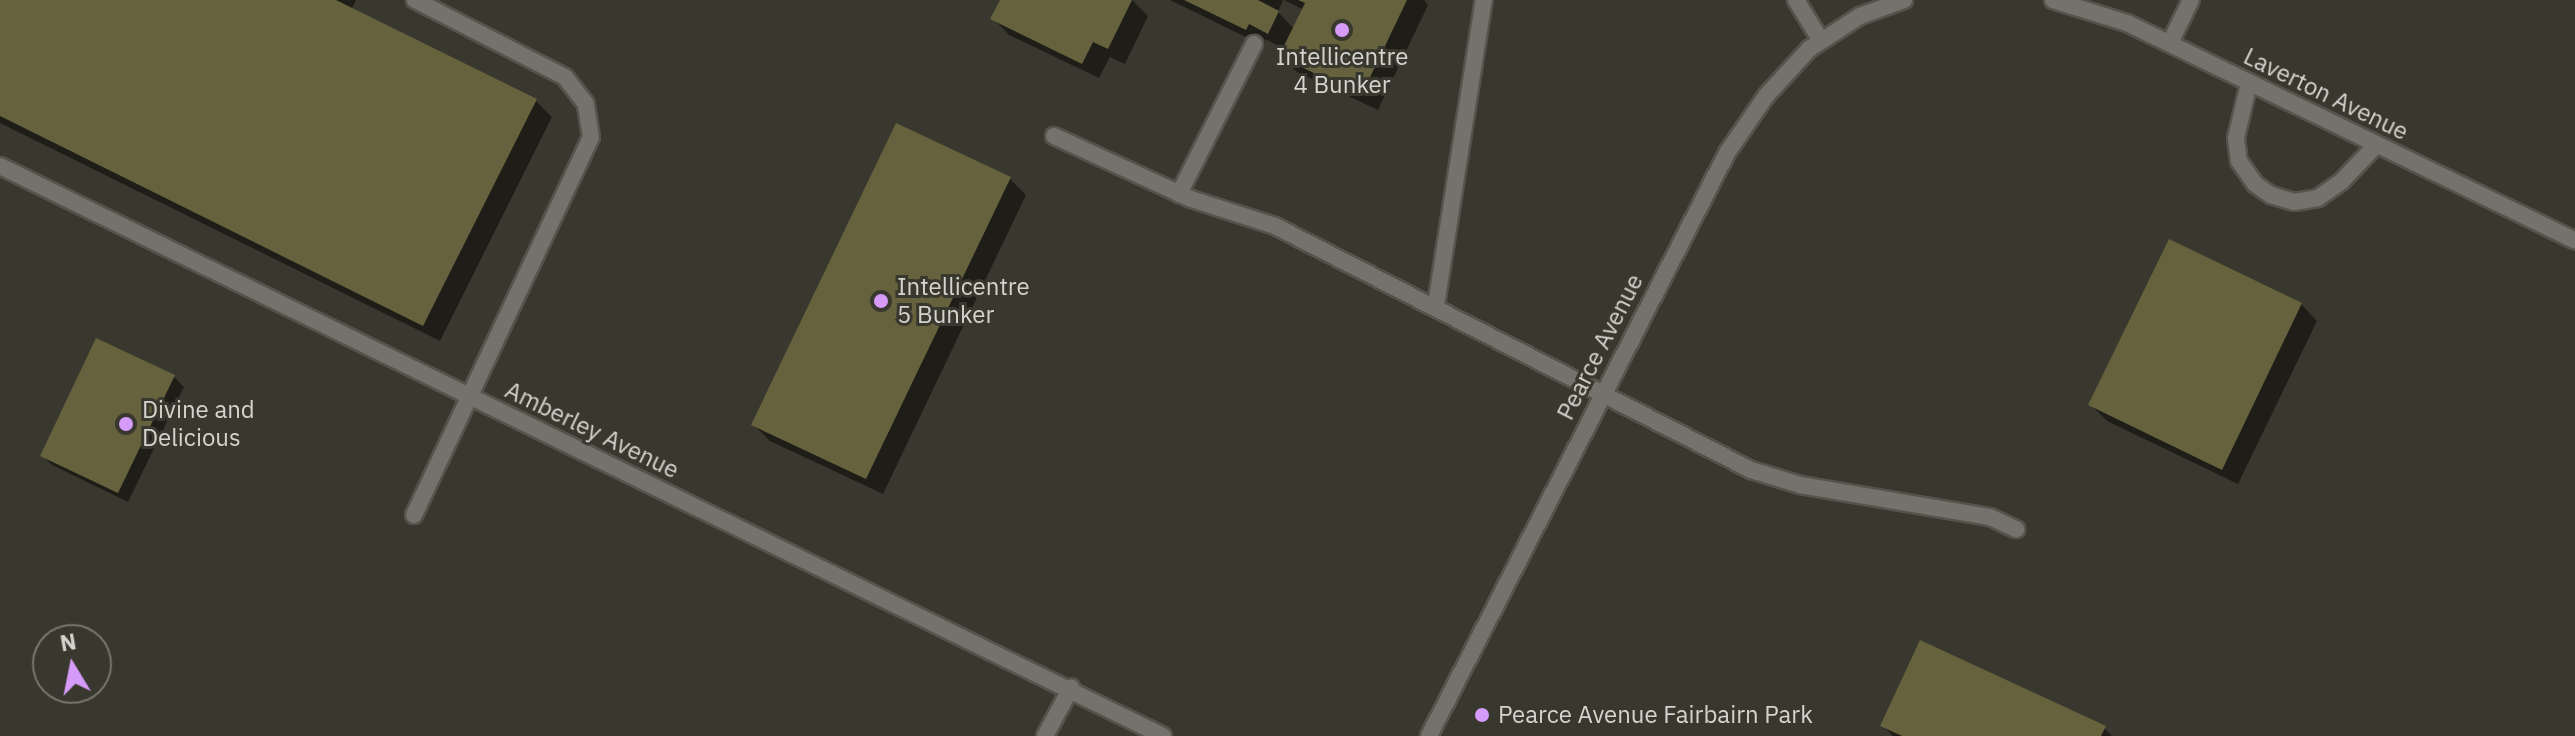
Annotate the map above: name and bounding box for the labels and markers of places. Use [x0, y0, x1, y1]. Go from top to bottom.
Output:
marker: Intellicentre 4 Bunker [1333, 21, 1351, 39]
place label: Intellicentre 4 Bunker [1276, 43, 1408, 99]
place label: Intellicentre 5 Bunker [897, 273, 1030, 329]
marker: Intellicentre 5 Bunker [872, 292, 890, 310]
place label: Divine and Delicious [142, 396, 255, 452]
marker: Divine and Delicious [117, 415, 135, 433]
place label: Pearce Avenue Fairbairn Park [1498, 701, 1813, 729]
marker: Pearce Avenue Fairbairn Park [1473, 706, 1491, 724]

